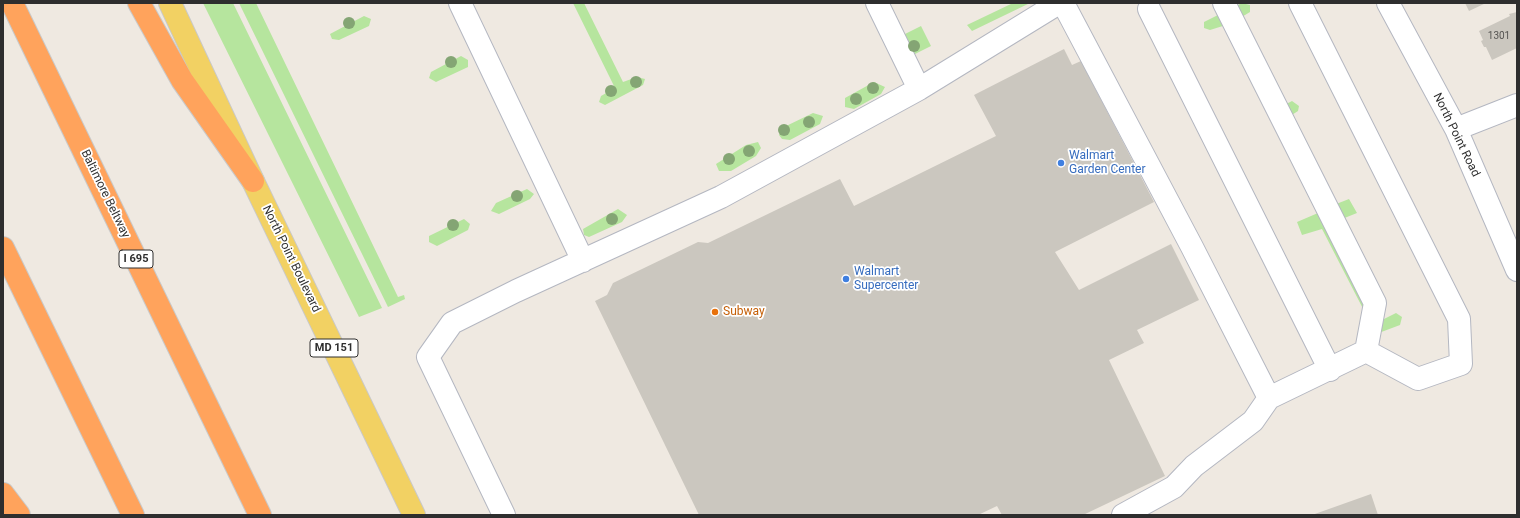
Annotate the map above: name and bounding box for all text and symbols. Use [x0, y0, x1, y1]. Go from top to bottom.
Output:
house number: 1301 [1488, 30, 1510, 42]
street label: North Point Road [1429, 91, 1483, 179]
street label: Baltimore Beltway [77, 148, 133, 240]
place label: Walmart Garden Center [1069, 149, 1146, 177]
marker: Walmart Garden Center [1056, 158, 1066, 168]
street label: North Point Boulevard [259, 203, 323, 315]
road number: I 695 [119, 250, 153, 268]
place label: Walmart Supercenter [854, 265, 918, 293]
marker: Walmart Supercenter [841, 274, 851, 284]
place label: Subway [723, 305, 765, 319]
marker: Subway [710, 307, 720, 317]
road number: MD 151 [310, 339, 358, 357]

